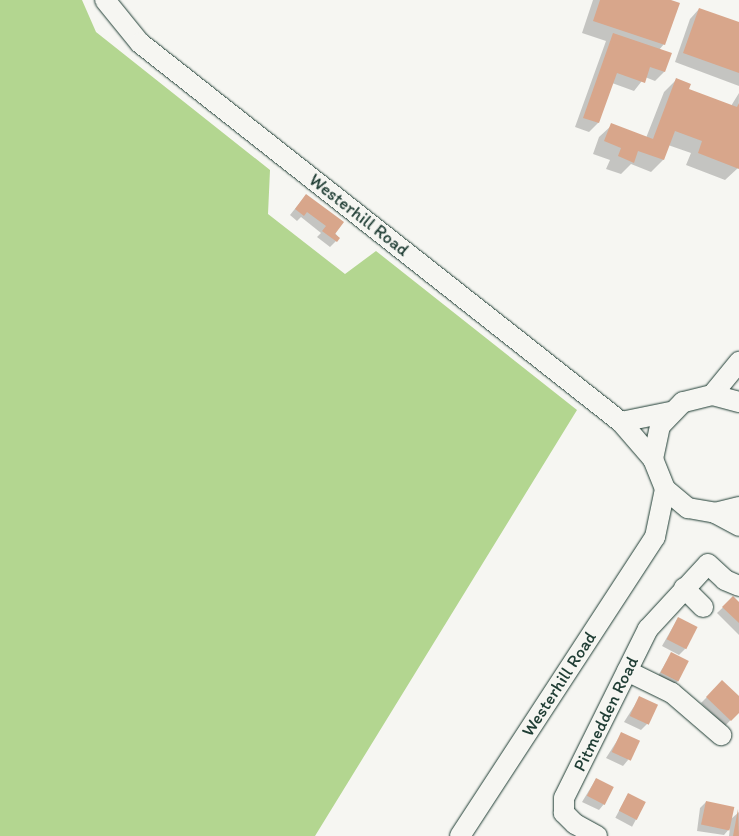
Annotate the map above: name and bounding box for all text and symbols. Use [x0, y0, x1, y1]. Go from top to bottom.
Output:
street label: Westerhill Road [305, 169, 413, 261]
street label: Westerhill Road [517, 627, 601, 741]
street label: Pitmedden Road [569, 653, 643, 775]

